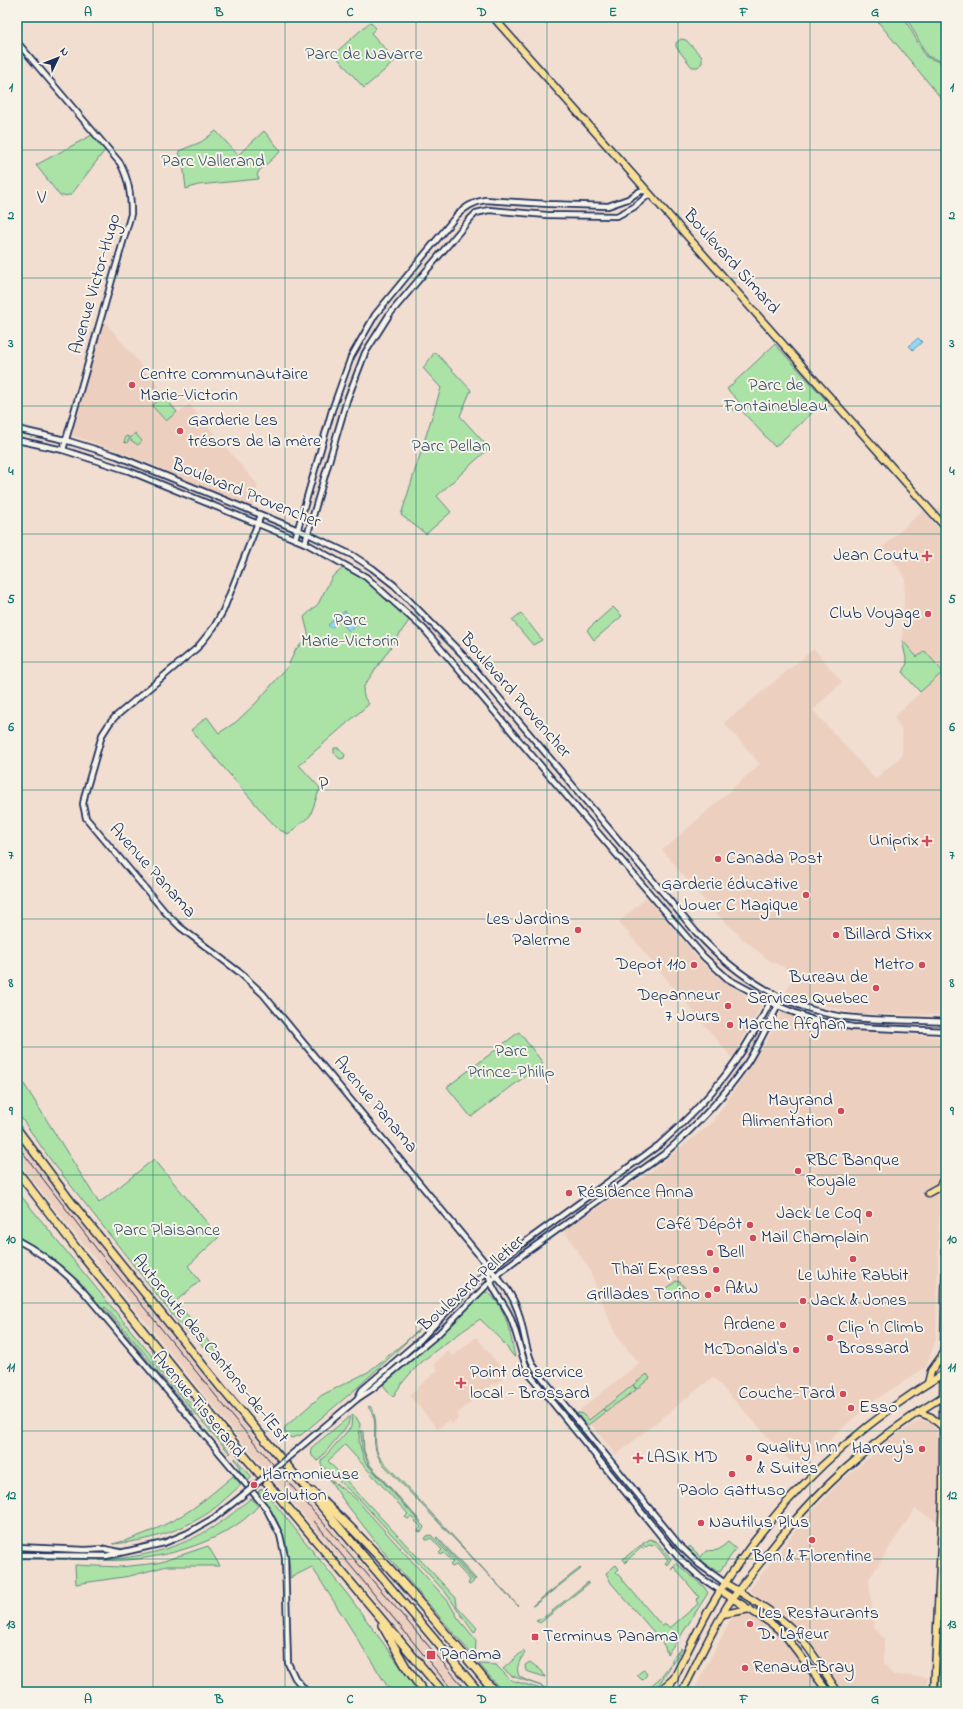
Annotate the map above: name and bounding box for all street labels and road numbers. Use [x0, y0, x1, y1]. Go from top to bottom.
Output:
street label: Boulevard Simard [676, 203, 785, 320]
street label: Avenue Victor-Hugo [64, 211, 129, 357]
street label: Boulevard Provencher [167, 452, 325, 536]
street label: Boulevard Provencher [453, 627, 577, 765]
street label: Avenue Panama [102, 818, 202, 924]
street label: Avenue Panama [327, 1051, 423, 1159]
street label: Boulevard Pelletier [413, 1229, 531, 1339]
street label: Autoroute des Cantons-de-l'Est [125, 1249, 295, 1449]
street label: Avenue Tisserand [145, 1346, 251, 1464]

